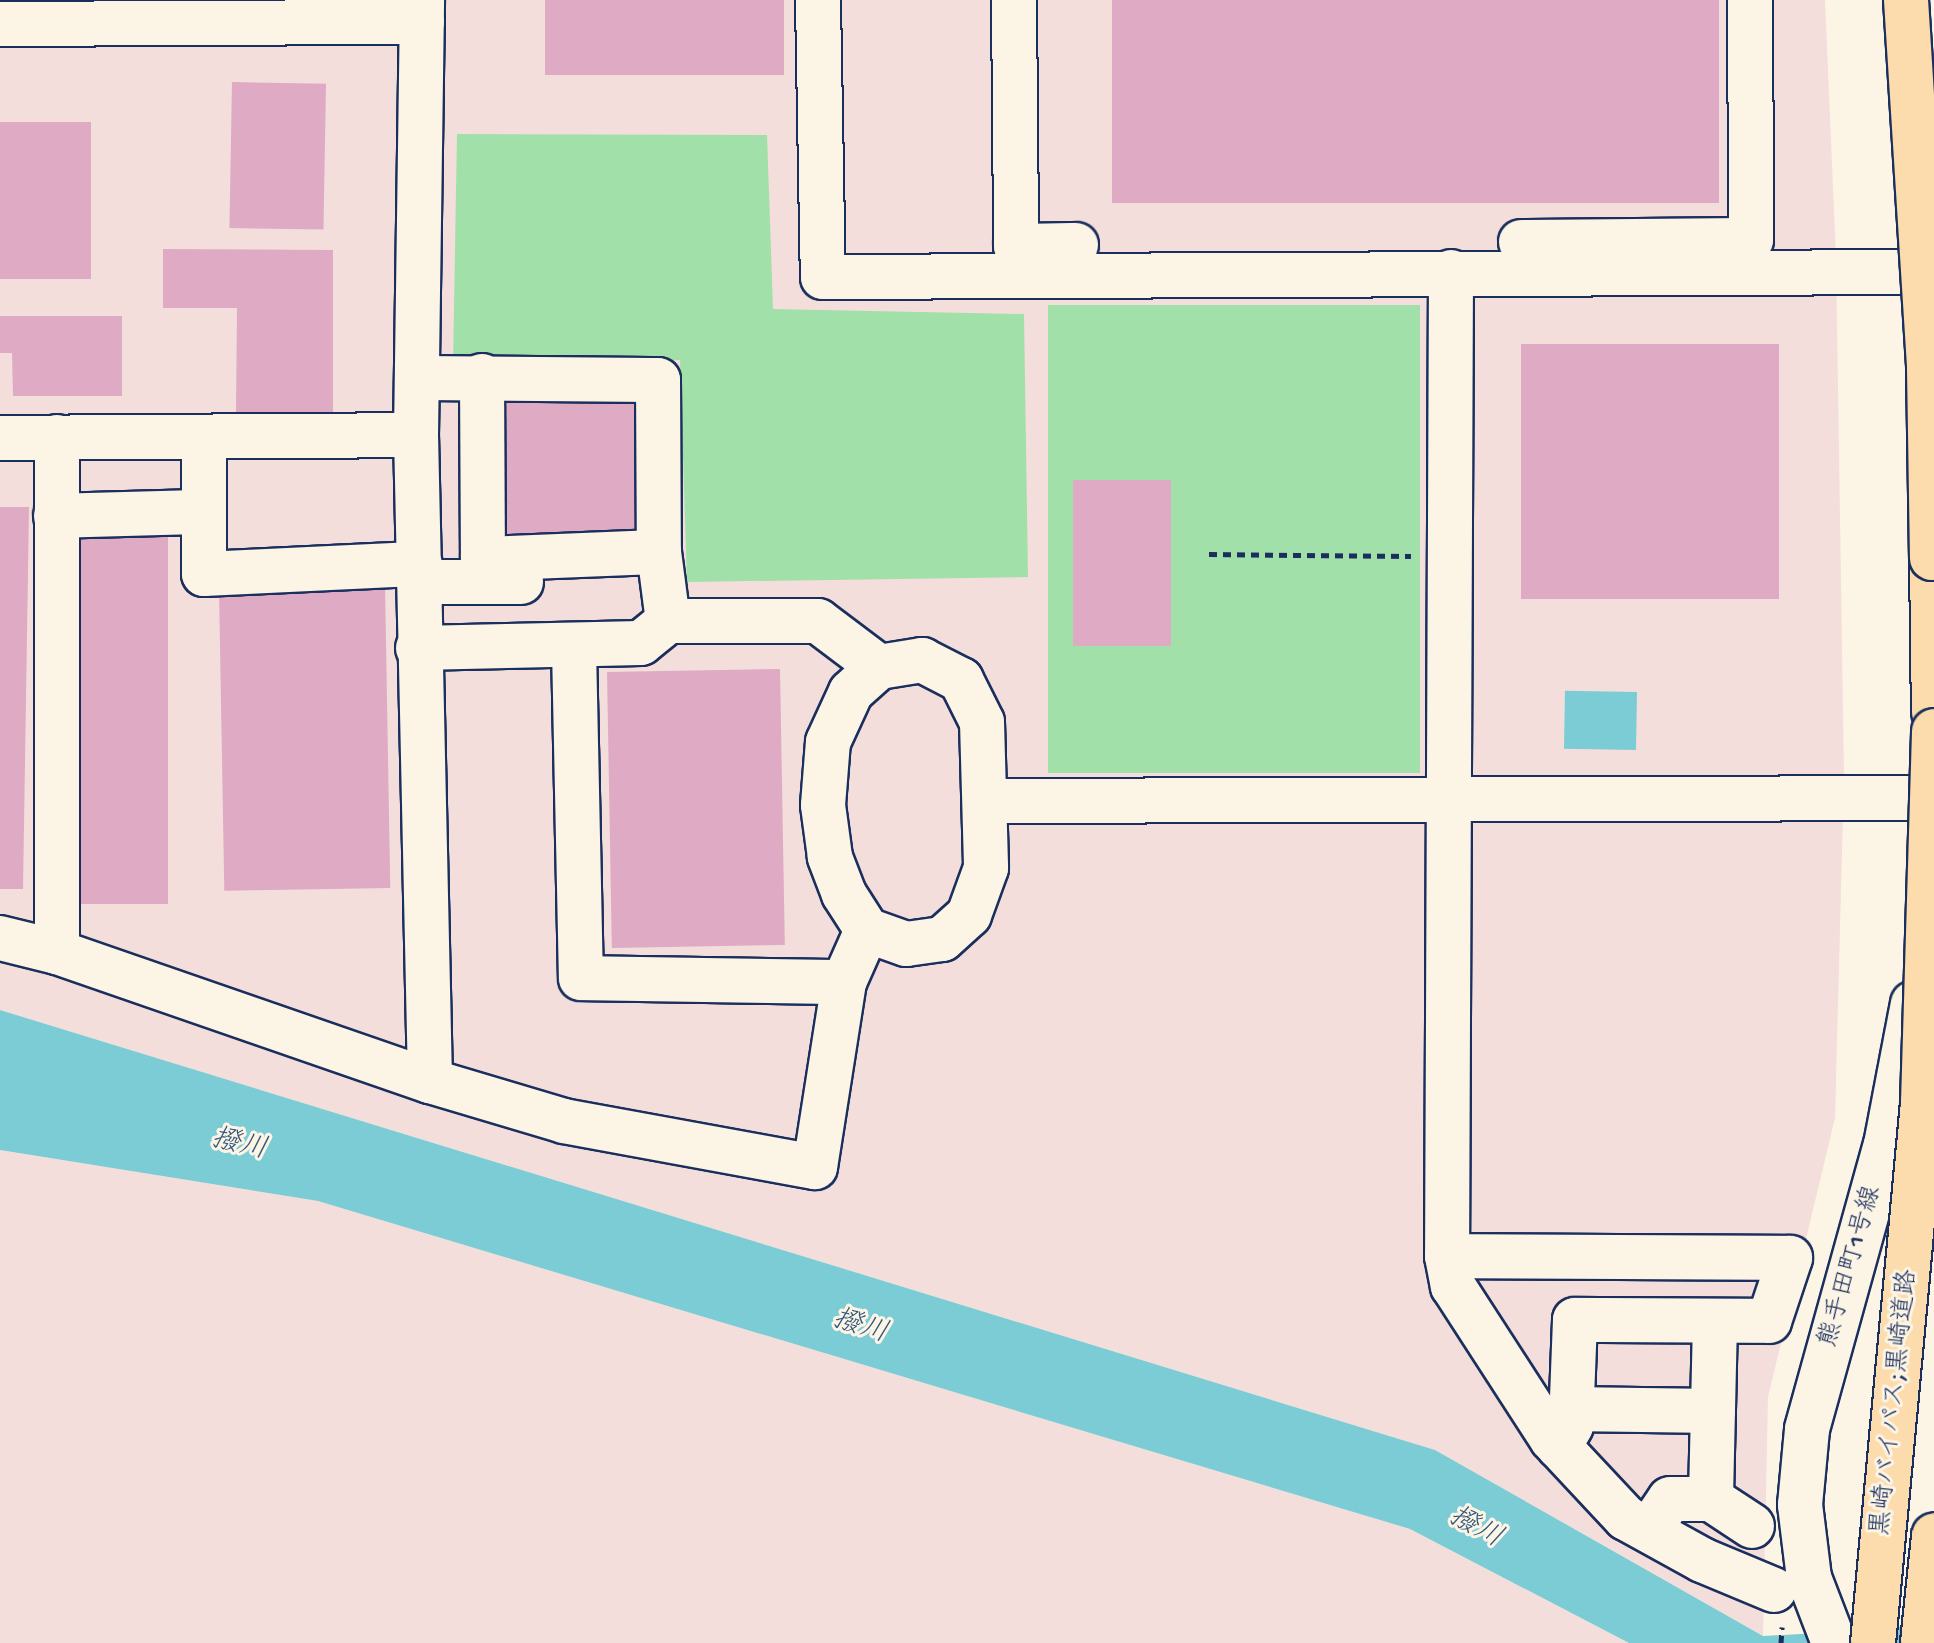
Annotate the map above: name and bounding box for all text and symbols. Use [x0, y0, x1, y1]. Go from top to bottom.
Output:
water label: 撥川 [208, 1123, 270, 1169]
street label: 熊手田町1号線 [1814, 1183, 1890, 1351]
street label: 黒崎バイパス;黒崎道路 [1866, 1268, 1926, 1538]
water label: 撥川 [828, 1304, 892, 1352]
water label: 撥川 [1442, 1501, 1508, 1557]

